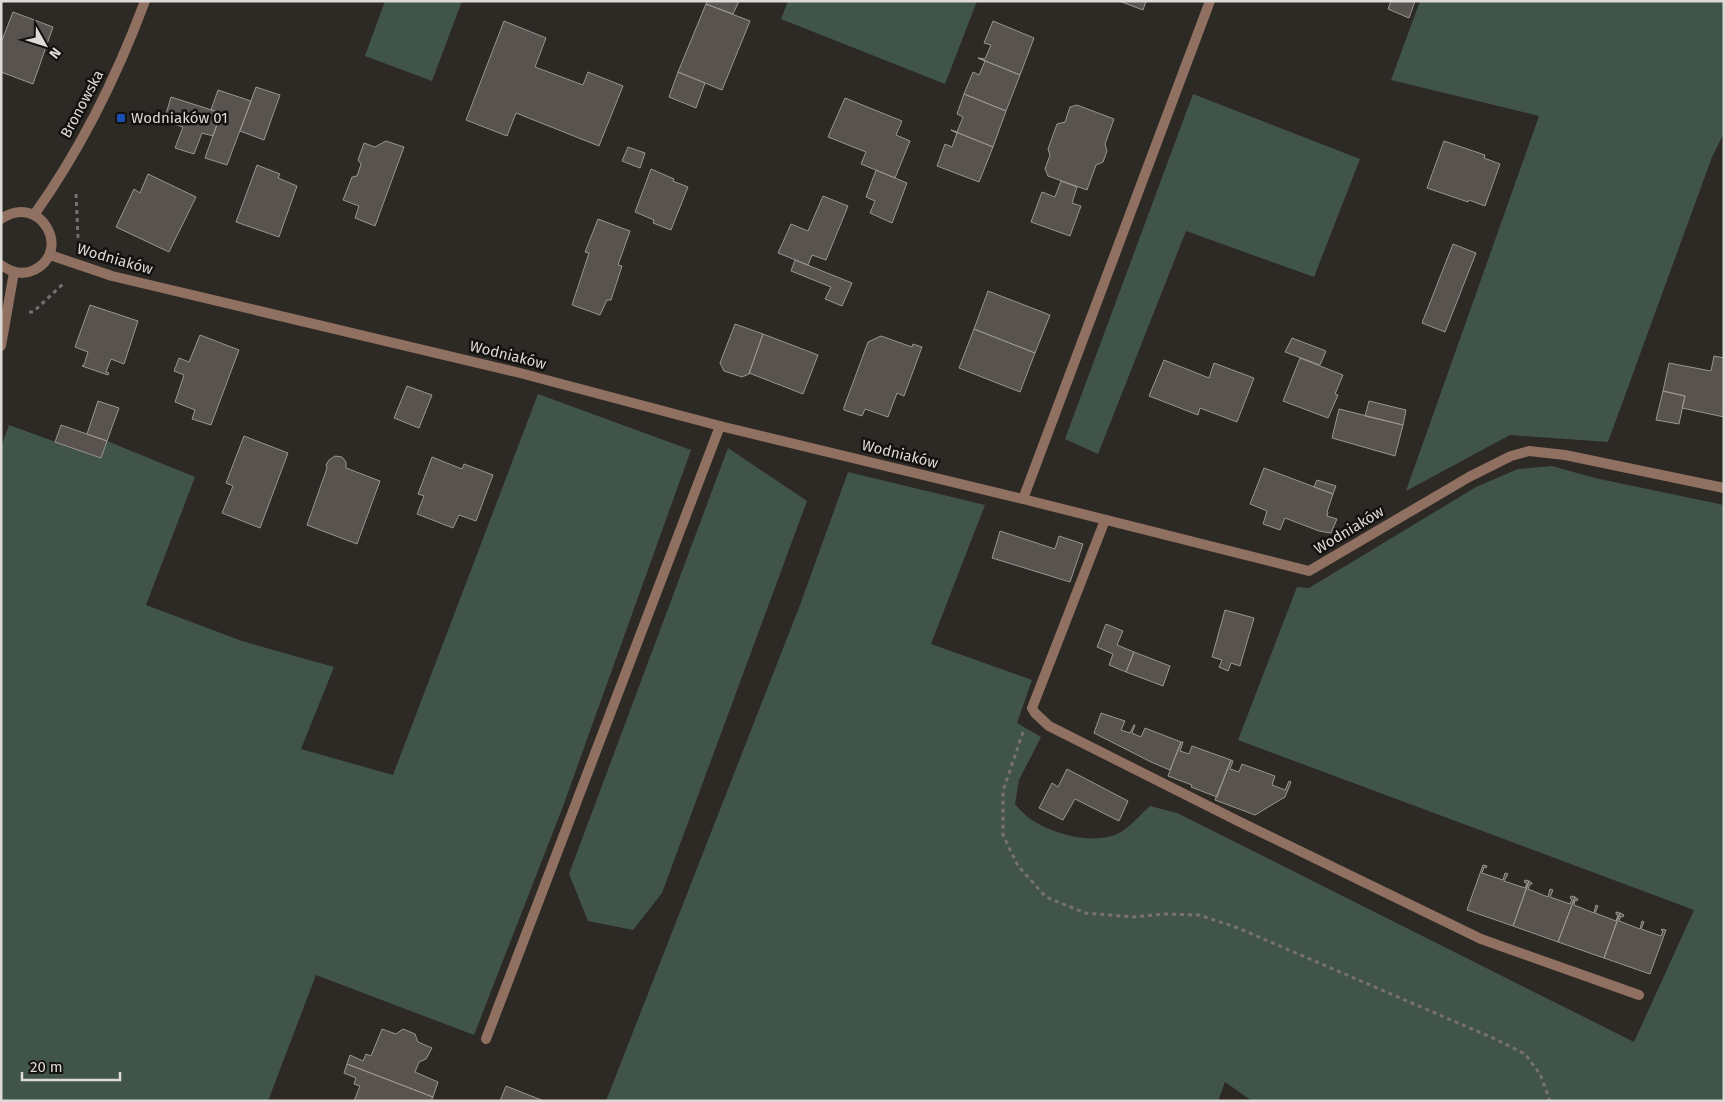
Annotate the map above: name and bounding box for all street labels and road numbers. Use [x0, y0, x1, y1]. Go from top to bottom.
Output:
street label: Bronowska [57, 67, 107, 141]
street label: Wodniaków [75, 240, 155, 278]
street label: Wodniaków [468, 337, 548, 373]
street label: Wodniaków [860, 436, 940, 472]
street label: Wodniaków [1311, 502, 1387, 558]

